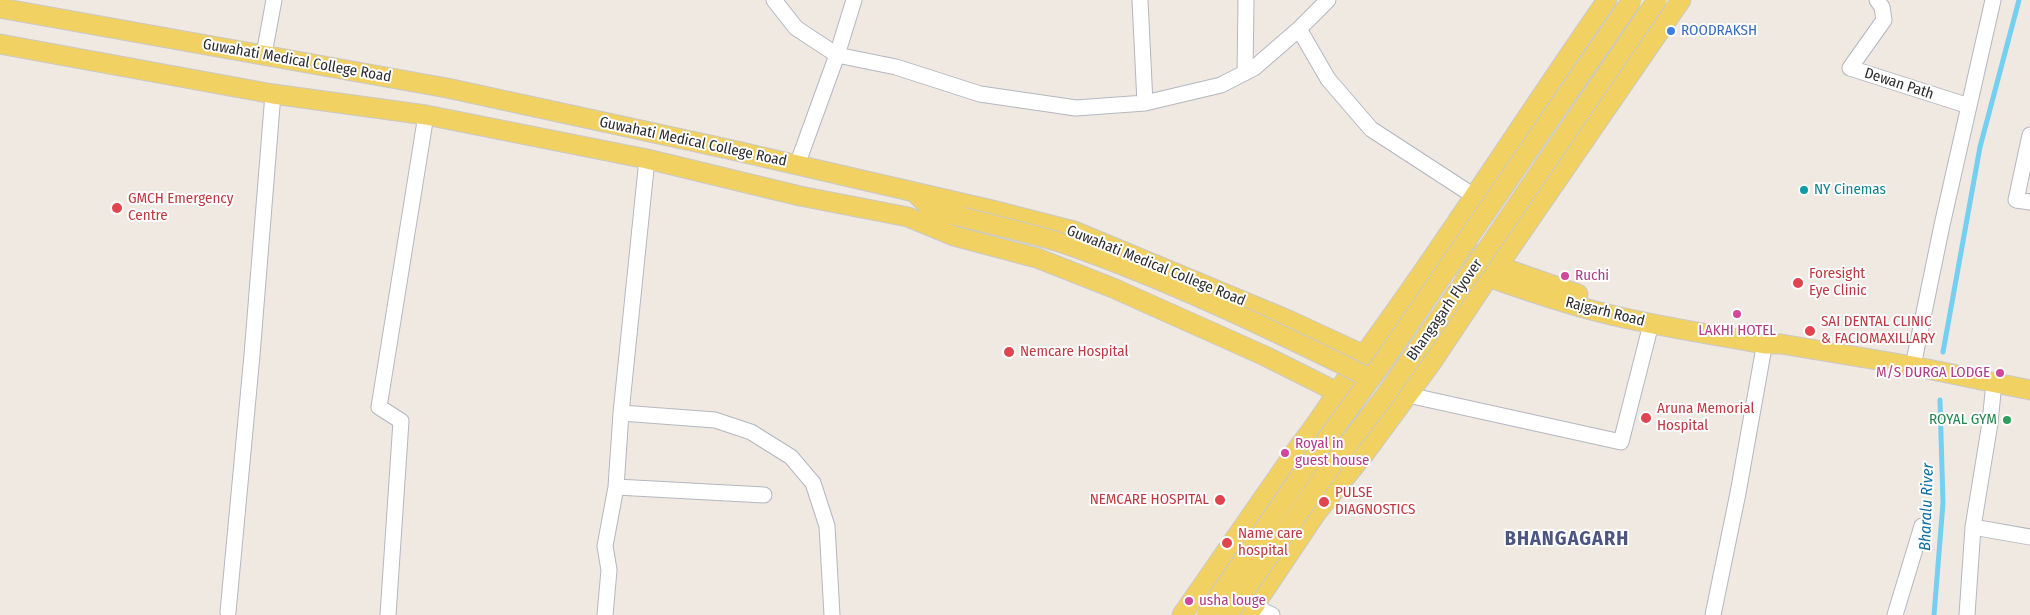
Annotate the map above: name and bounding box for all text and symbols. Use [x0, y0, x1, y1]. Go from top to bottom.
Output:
place label: ROODRAKSH [1681, 22, 1757, 40]
marker: ROODRAKSH [1665, 25, 1677, 37]
street label: Guwahati Medical College Road [201, 36, 393, 86]
street label: Dewan Path [1862, 64, 1936, 104]
street label: Guwahati Medical College Road [598, 113, 788, 171]
place label: NY Cinemas [1814, 181, 1886, 199]
marker: NY Cinemas [1798, 184, 1810, 196]
place label: GMCH Emergency Centre [128, 190, 233, 225]
marker: GMCH Emergency Centre [110, 201, 124, 215]
street label: Guwahati Medical College Road [1064, 222, 1248, 310]
street label: Bhangagarh Flyover [1403, 256, 1487, 364]
place label: Foresight Eye Clinic [1809, 265, 1867, 300]
place label: Ruchi [1575, 267, 1609, 285]
marker: Ruchi [1559, 270, 1571, 282]
marker: Foresight Eye Clinic [1791, 276, 1805, 290]
street label: Rajgarh Road [1564, 293, 1646, 331]
marker: LAKHI HOTEL [1731, 308, 1743, 320]
place label: SAI DENTAL CLINIC & FACIOMAXILLARY [1821, 313, 1935, 348]
place label: LAKHI HOTEL [1698, 322, 1776, 340]
marker: SAI DENTAL CLINIC & FACIOMAXILLARY [1803, 324, 1817, 338]
place label: Nemcare Hospital [1020, 343, 1129, 361]
marker: Nemcare Hospital [1002, 345, 1016, 359]
place label: M/S DURGA LODGE [1876, 364, 1990, 382]
marker: M/S DURGA LODGE [1994, 367, 2006, 379]
place label: Aruna Memorial Hospital [1657, 400, 1754, 435]
marker: Aruna Memorial Hospital [1639, 411, 1653, 425]
place label: ROYAL GYM [1929, 411, 1997, 429]
marker: ROYAL GYM [2001, 414, 2013, 426]
place label: Royal in guest house [1295, 435, 1369, 470]
marker: Royal in guest house [1279, 447, 1291, 459]
water label: Bharalu River [1916, 463, 1938, 551]
place label: PULSE DIAGNOSTICS [1335, 484, 1415, 519]
place label: NEMCARE HOSPITAL [1090, 491, 1209, 509]
marker: NEMCARE HOSPITAL [1213, 493, 1227, 507]
marker: PULSE DIAGNOSTICS [1317, 495, 1331, 509]
place label: Name care hospital [1238, 525, 1303, 560]
district label: BHANGAGARH [1504, 527, 1630, 551]
marker: Name care hospital [1220, 536, 1234, 550]
place label: usha louge [1199, 592, 1266, 610]
marker: usha louge [1183, 595, 1195, 607]

